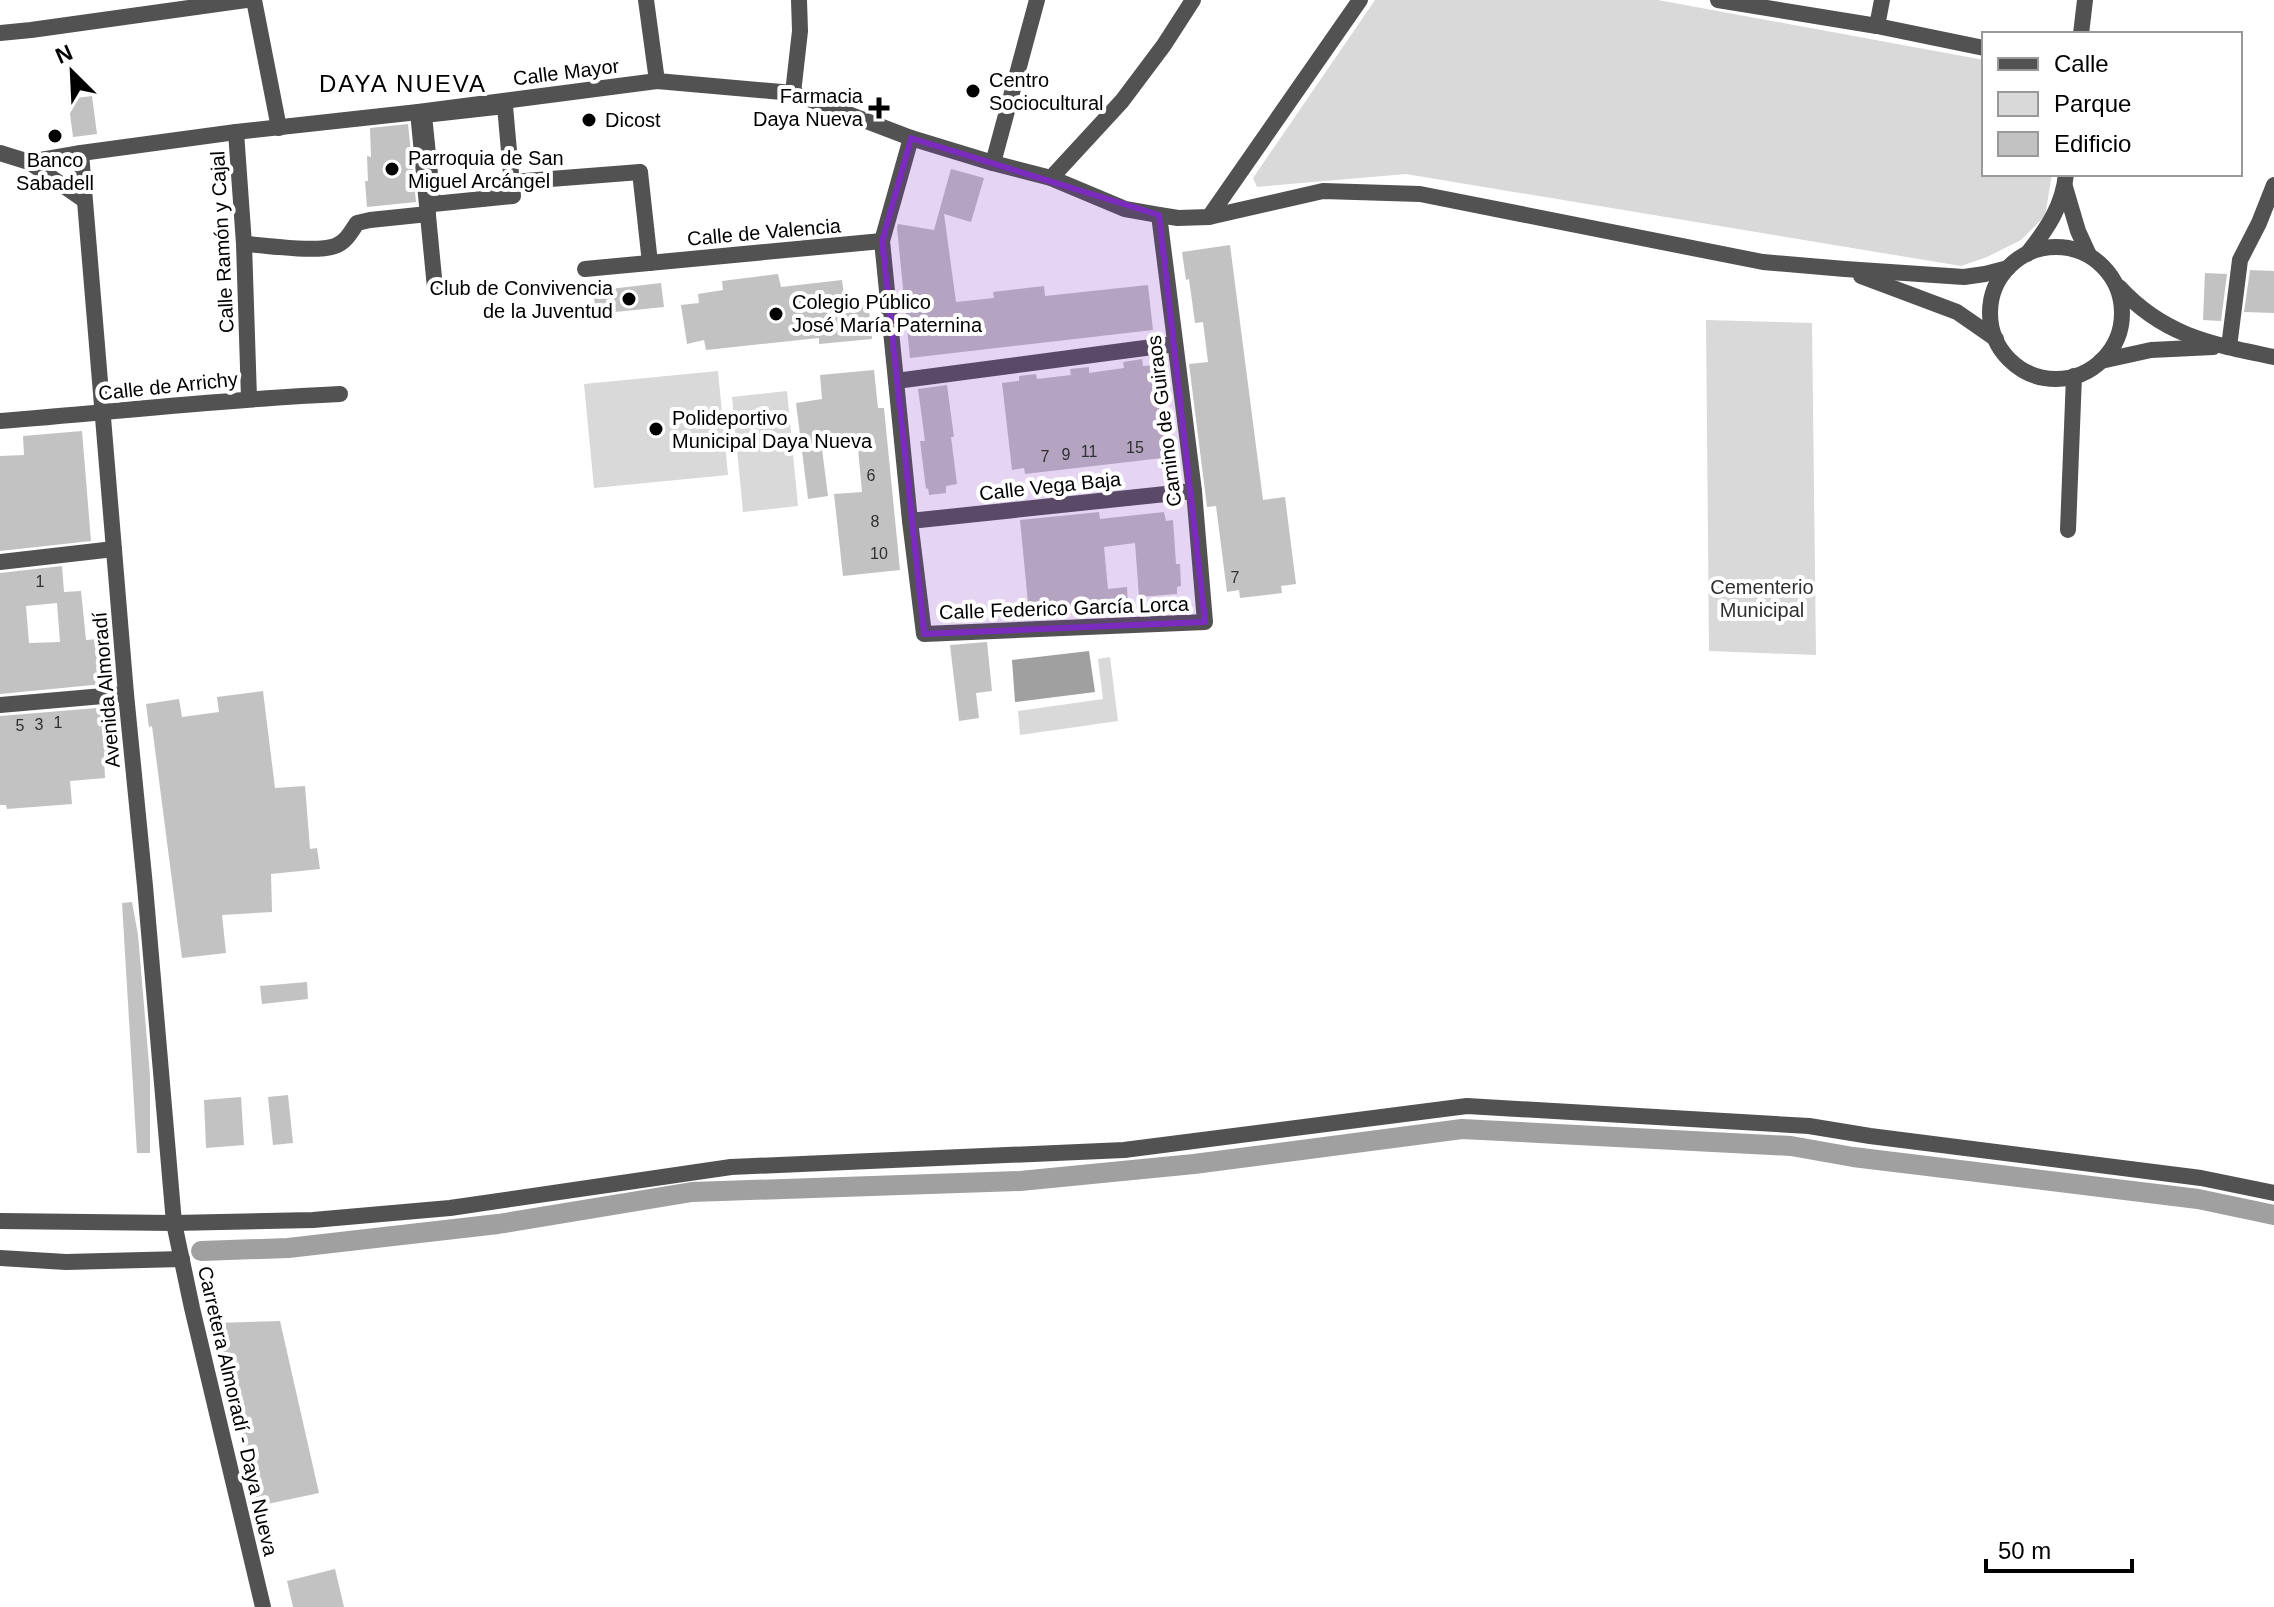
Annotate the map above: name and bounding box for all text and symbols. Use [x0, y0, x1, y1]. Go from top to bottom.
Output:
north arrow [32, 32, 112, 112]
legend [1982, 32, 2242, 176]
text: N [52, 40, 76, 69]
text: Calle [2054, 50, 2109, 77]
street label: Calle Mayor [512, 55, 621, 89]
place label: Centro Sociocultural [989, 69, 1104, 114]
district label: DAYA NUEVA [319, 70, 487, 97]
marker: Centro Sociocultural [964, 82, 982, 100]
place label: Farmacia Daya Nueva [753, 85, 864, 130]
text: Parque [2054, 90, 2131, 117]
marker: Farmacia Daya Nueva [870, 99, 888, 117]
place label: Dicost [605, 109, 661, 131]
marker: Dicost [580, 111, 598, 129]
marker: Banco Sabadell [46, 127, 64, 145]
text: Edificio [2054, 130, 2131, 157]
place label: Parroquia de San Miguel Arcángel [408, 147, 564, 192]
place label: Banco Sabadell [16, 149, 94, 194]
street label: Calle Ramón y Cajal [206, 150, 238, 334]
marker: Parroquia de San Miguel Arcángel [383, 160, 401, 178]
street label: Calle de Valencia [686, 214, 843, 250]
place label: Club de Convivencia de la Juventud [430, 277, 614, 322]
marker: Club de Convivencia de la Juventud [620, 290, 638, 308]
place label: Colegio Público José María Paternina [792, 291, 983, 336]
marker: Colegio Público José María Paternina [767, 305, 785, 323]
street label: Camino de Guiraos [1143, 334, 1185, 508]
street label: Calle de Arrichy [97, 368, 239, 404]
place label: Polideportivo Municipal Daya Nueva [672, 407, 873, 452]
marker: Polideportivo Municipal Daya Nueva [647, 420, 665, 438]
house number: 15 [1126, 439, 1144, 456]
house number: 11 [1081, 443, 1097, 460]
house number: 9 [1062, 446, 1071, 463]
house number: 7 [1041, 448, 1050, 465]
house number: 6 [867, 467, 876, 484]
street label: Calle Vega Baja [978, 468, 1123, 504]
house number: 8 [871, 513, 880, 530]
house number: 10 [870, 545, 888, 562]
house number: 7 [1231, 569, 1240, 586]
house number: 1 [36, 573, 45, 590]
park label: Cementerio Municipal [1710, 576, 1814, 621]
street label: Calle Federico García Lorca [939, 593, 1190, 623]
street label: Avenida Almoradí [88, 611, 124, 769]
house number: 1 [54, 714, 63, 731]
house number: 3 [35, 716, 44, 733]
house number: 5 [16, 717, 25, 734]
street label: Carretera Almoradí - Daya Nueva [194, 1264, 282, 1559]
scale bar [1986, 1523, 2132, 1573]
text: 50 m [1998, 1537, 2051, 1564]

